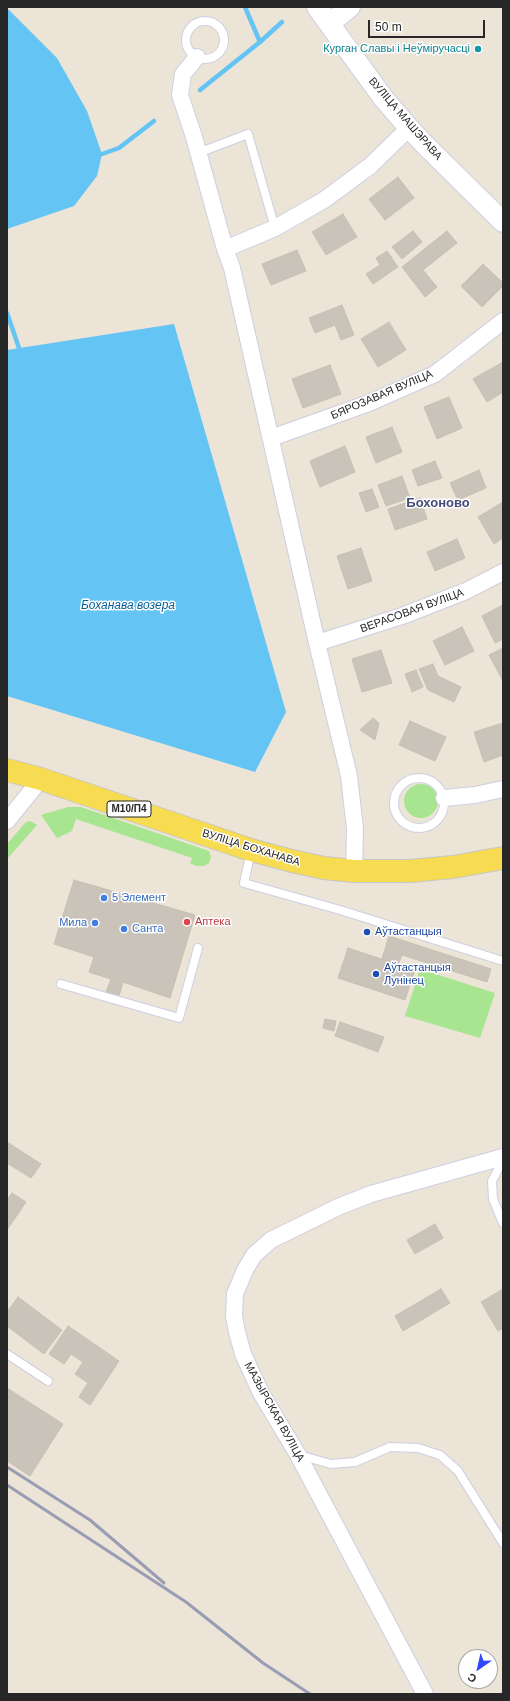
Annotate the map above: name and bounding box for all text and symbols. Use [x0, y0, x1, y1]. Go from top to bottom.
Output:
scale bar [370, 12, 487, 38]
text: 50 m [375, 20, 402, 34]
place label: Курган Славы і Неўміручасці [323, 42, 470, 56]
marker: Курган Славы і Неўміручасці [473, 44, 483, 54]
street label: ВУЛІЦА МАШЭРАВА [366, 75, 444, 163]
street label: БЯРОЗАВАЯ ВУЛІЦА [329, 368, 435, 422]
district label: Бохоново [406, 495, 470, 511]
street label: ВЕРАСОВАЯ ВУЛІЦА [358, 586, 466, 636]
water label: Боханава возера [81, 599, 175, 613]
road number: М10/П4 [107, 801, 151, 817]
street label: ВУЛІЦА БОХАНАВА [200, 827, 302, 869]
place label: 5 Элемент [112, 891, 166, 905]
marker: 5 Элемент [99, 893, 109, 903]
place label: Аптека [195, 915, 230, 929]
place label: Мила [59, 916, 87, 930]
marker: Аптека [182, 917, 192, 927]
marker: Мила [90, 918, 100, 928]
place label: Санта [132, 922, 163, 936]
marker: Санта [119, 924, 129, 934]
place label: Аўтастанцыя [375, 925, 442, 939]
marker: Аўтастанцыя [362, 927, 372, 937]
place label: Аўтастанцыя Лунінец [384, 961, 451, 987]
marker: Аўтастанцыя Лунінец [371, 969, 381, 979]
street label: МАЗЫРСКАЯ ВУЛІЦА [241, 1360, 307, 1464]
north arrow [458, 1649, 498, 1689]
text: С [465, 1671, 479, 1685]

